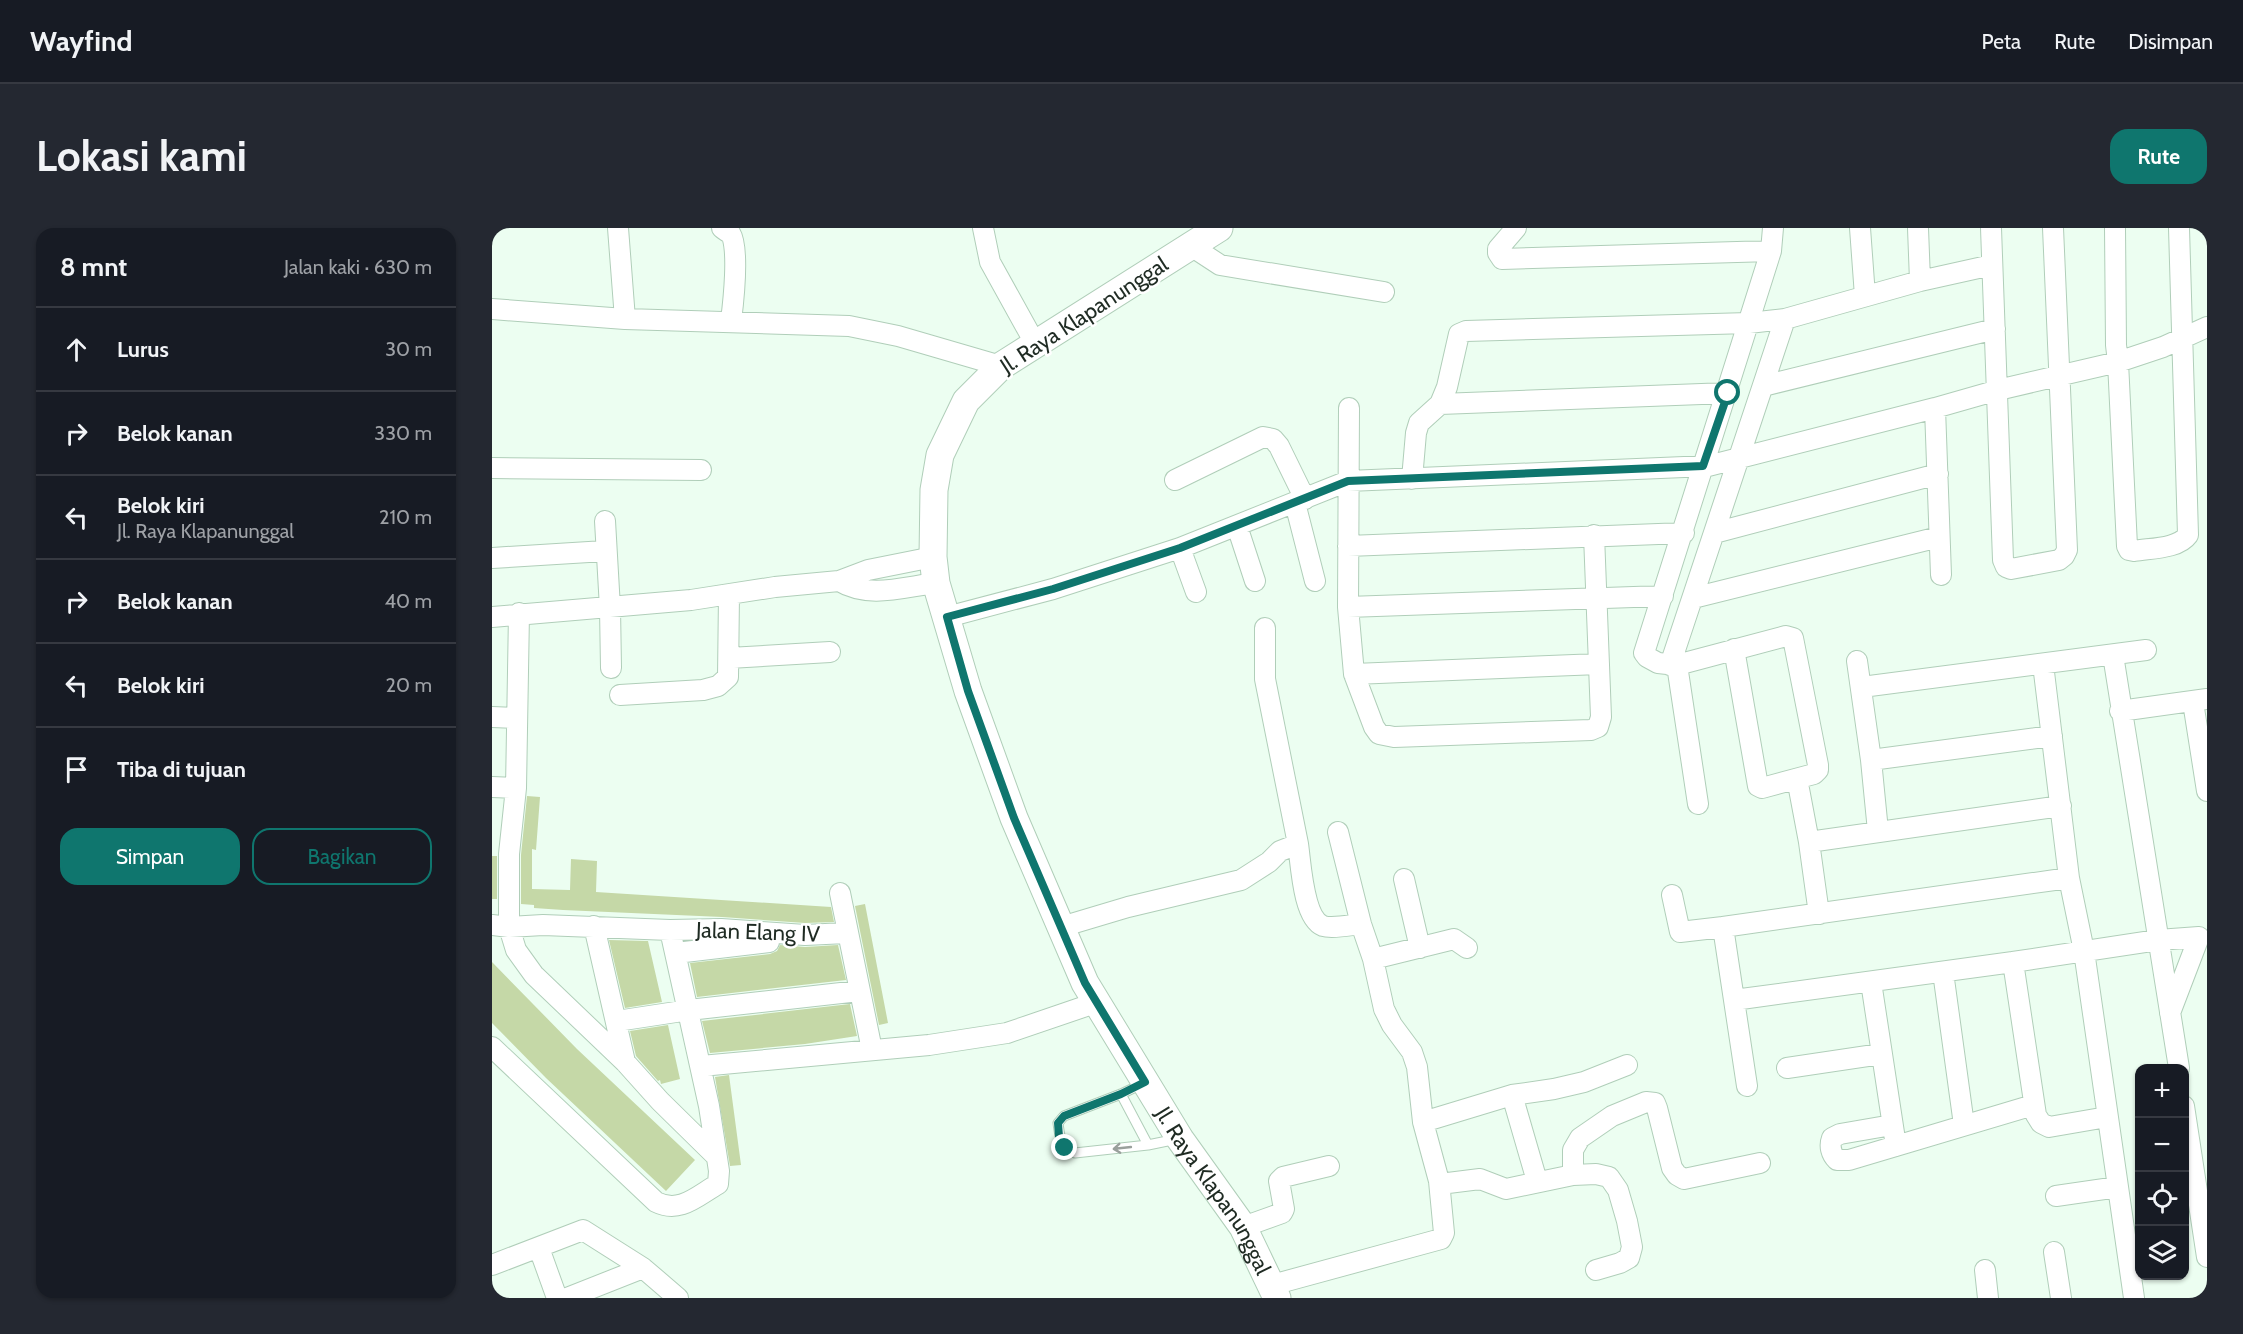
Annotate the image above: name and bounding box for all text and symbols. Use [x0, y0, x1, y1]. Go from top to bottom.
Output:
text: Wayfind [30, 24, 132, 58]
text: Peta [1982, 29, 2021, 54]
text: Rute [2054, 29, 2095, 54]
text: Disimpan [2128, 29, 2213, 54]
button: Rute [2110, 129, 2207, 184]
text: Lokasi kami [36, 130, 247, 182]
street label: Jl. Raya Klapanunggal [994, 250, 1174, 380]
text: 8 mnt [60, 251, 127, 283]
text: Jalan kaki · 630 m [284, 255, 432, 279]
icon: ahead [60, 333, 93, 366]
text: Lurus [117, 336, 169, 363]
text: 30 m [385, 337, 432, 361]
route start [1714, 379, 1740, 405]
icon: right [60, 417, 93, 450]
text: Belok kanan [117, 420, 233, 447]
text: 330 m [374, 421, 432, 445]
text: Belok kiri [117, 492, 204, 519]
icon: left [60, 501, 93, 534]
text: 210 m [379, 505, 432, 529]
text: Jl. Raya Klapanunggal [117, 519, 294, 543]
icon: right [60, 585, 93, 618]
text: Belok kanan [117, 588, 233, 615]
text: 40 m [384, 589, 432, 613]
icon: left [60, 669, 93, 702]
text: Belok kiri [117, 672, 204, 699]
text: 20 m [386, 673, 432, 697]
icon: arrive [60, 753, 93, 786]
text: Tiba di tujuan [117, 756, 246, 783]
button: Simpan [60, 828, 240, 885]
button: Bagikan [252, 828, 432, 885]
street label: Jalan Elang IV [695, 916, 821, 948]
map controls [2135, 1064, 2189, 1280]
button: + [2135, 1064, 2189, 1118]
street label: Jl. Raya Klapanunggal [1149, 1101, 1278, 1280]
button: − [2135, 1118, 2189, 1172]
route end [1051, 1134, 1077, 1160]
one-way arrow [1113, 1143, 1133, 1154]
button: locate [2135, 1172, 2189, 1226]
button: layers [2135, 1226, 2189, 1280]

